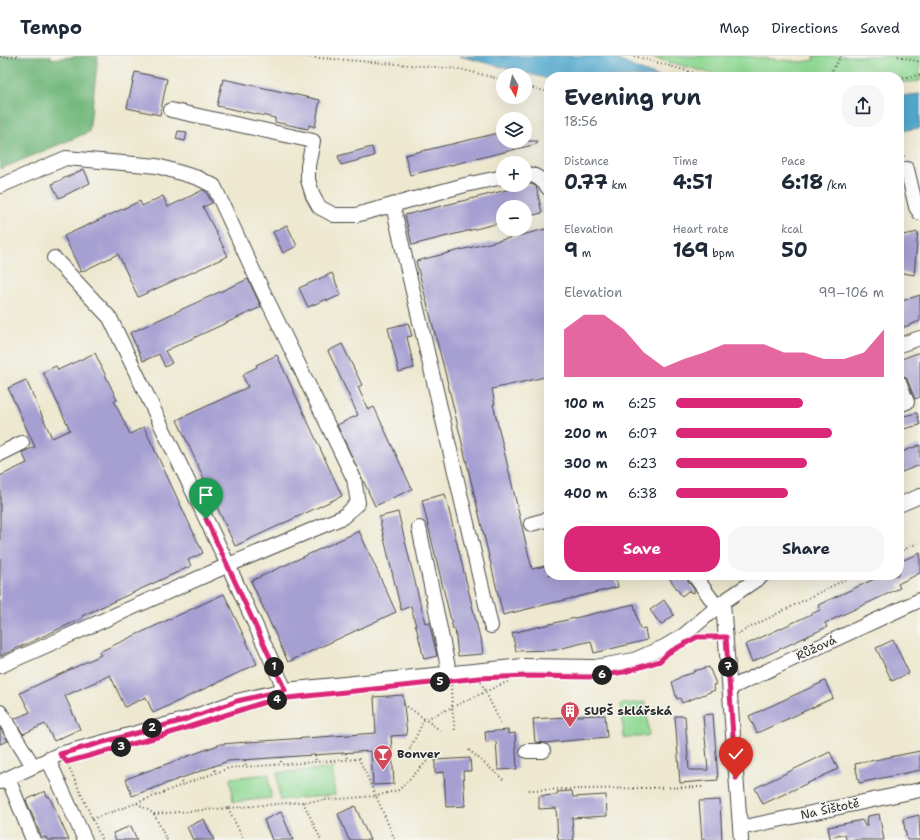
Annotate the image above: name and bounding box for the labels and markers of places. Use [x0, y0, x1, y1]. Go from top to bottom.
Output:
pin [189, 478, 223, 519]
pin: 1 [264, 657, 284, 677]
pin: 7 [718, 657, 738, 677]
pin: 6 [592, 665, 612, 685]
pin: 5 [430, 672, 450, 692]
pin: 4 [267, 690, 287, 710]
building icon: SUPŠ sklářská [559, 700, 581, 728]
place label: SUPŠ sklářská [584, 703, 673, 719]
pin: 2 [142, 718, 162, 738]
pin: 3 [111, 737, 131, 757]
pin [719, 737, 753, 778]
bar icon: Bonver [372, 743, 394, 771]
place label: Bonver [397, 746, 441, 762]

